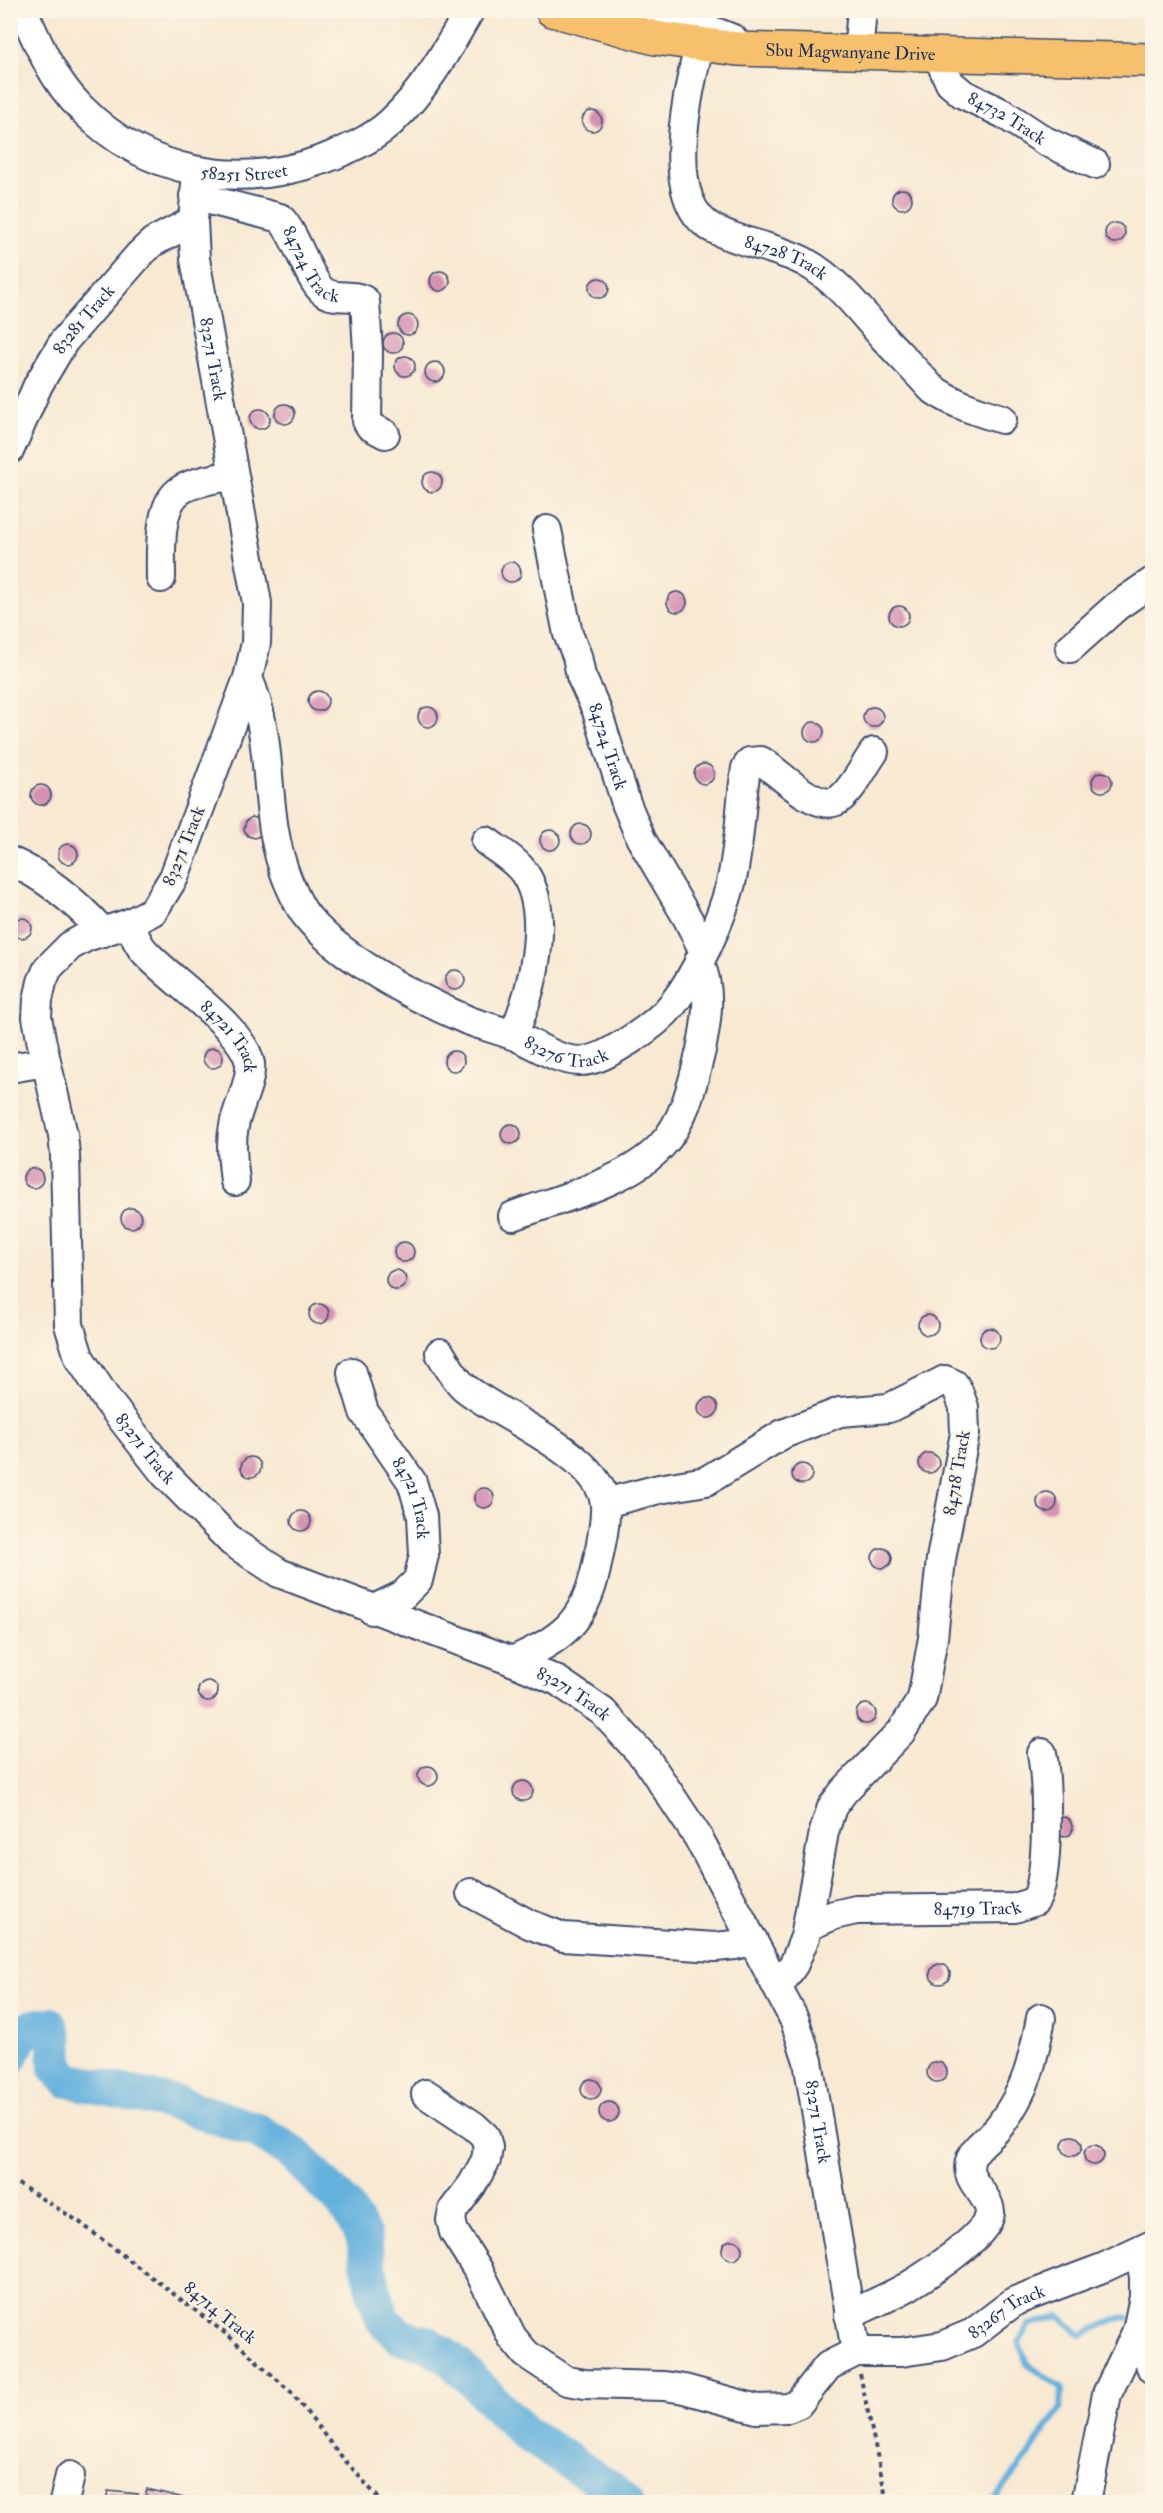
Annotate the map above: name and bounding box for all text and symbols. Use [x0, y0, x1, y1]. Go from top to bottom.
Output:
street label: Sbu Magwanyane Drive [765, 38, 936, 66]
street label: 84732 Track [964, 87, 1051, 150]
street label: 58251 Street [199, 158, 290, 186]
street label: 84724 Track [278, 222, 341, 308]
street label: 84728 Track [742, 230, 833, 285]
street label: 83281 Track [47, 279, 120, 358]
street label: 83271 Track [194, 316, 232, 403]
street label: 84724 Track [583, 699, 633, 793]
street label: 83271 Track [158, 802, 211, 889]
street label: 84721 Track [195, 995, 262, 1074]
street label: 83276 Track [520, 1031, 612, 1073]
street label: 83271 Track [110, 1408, 181, 1490]
street label: 84718 Track [938, 1428, 976, 1517]
street label: 84721 Track [387, 1452, 435, 1540]
street label: 83271 Track [533, 1662, 617, 1726]
street label: 84719 Track [934, 1895, 1024, 1921]
street label: 83271 Track [800, 2078, 836, 2166]
street label: 84714 Track [179, 2277, 261, 2350]
street label: 83267 Track [963, 2279, 1048, 2344]

